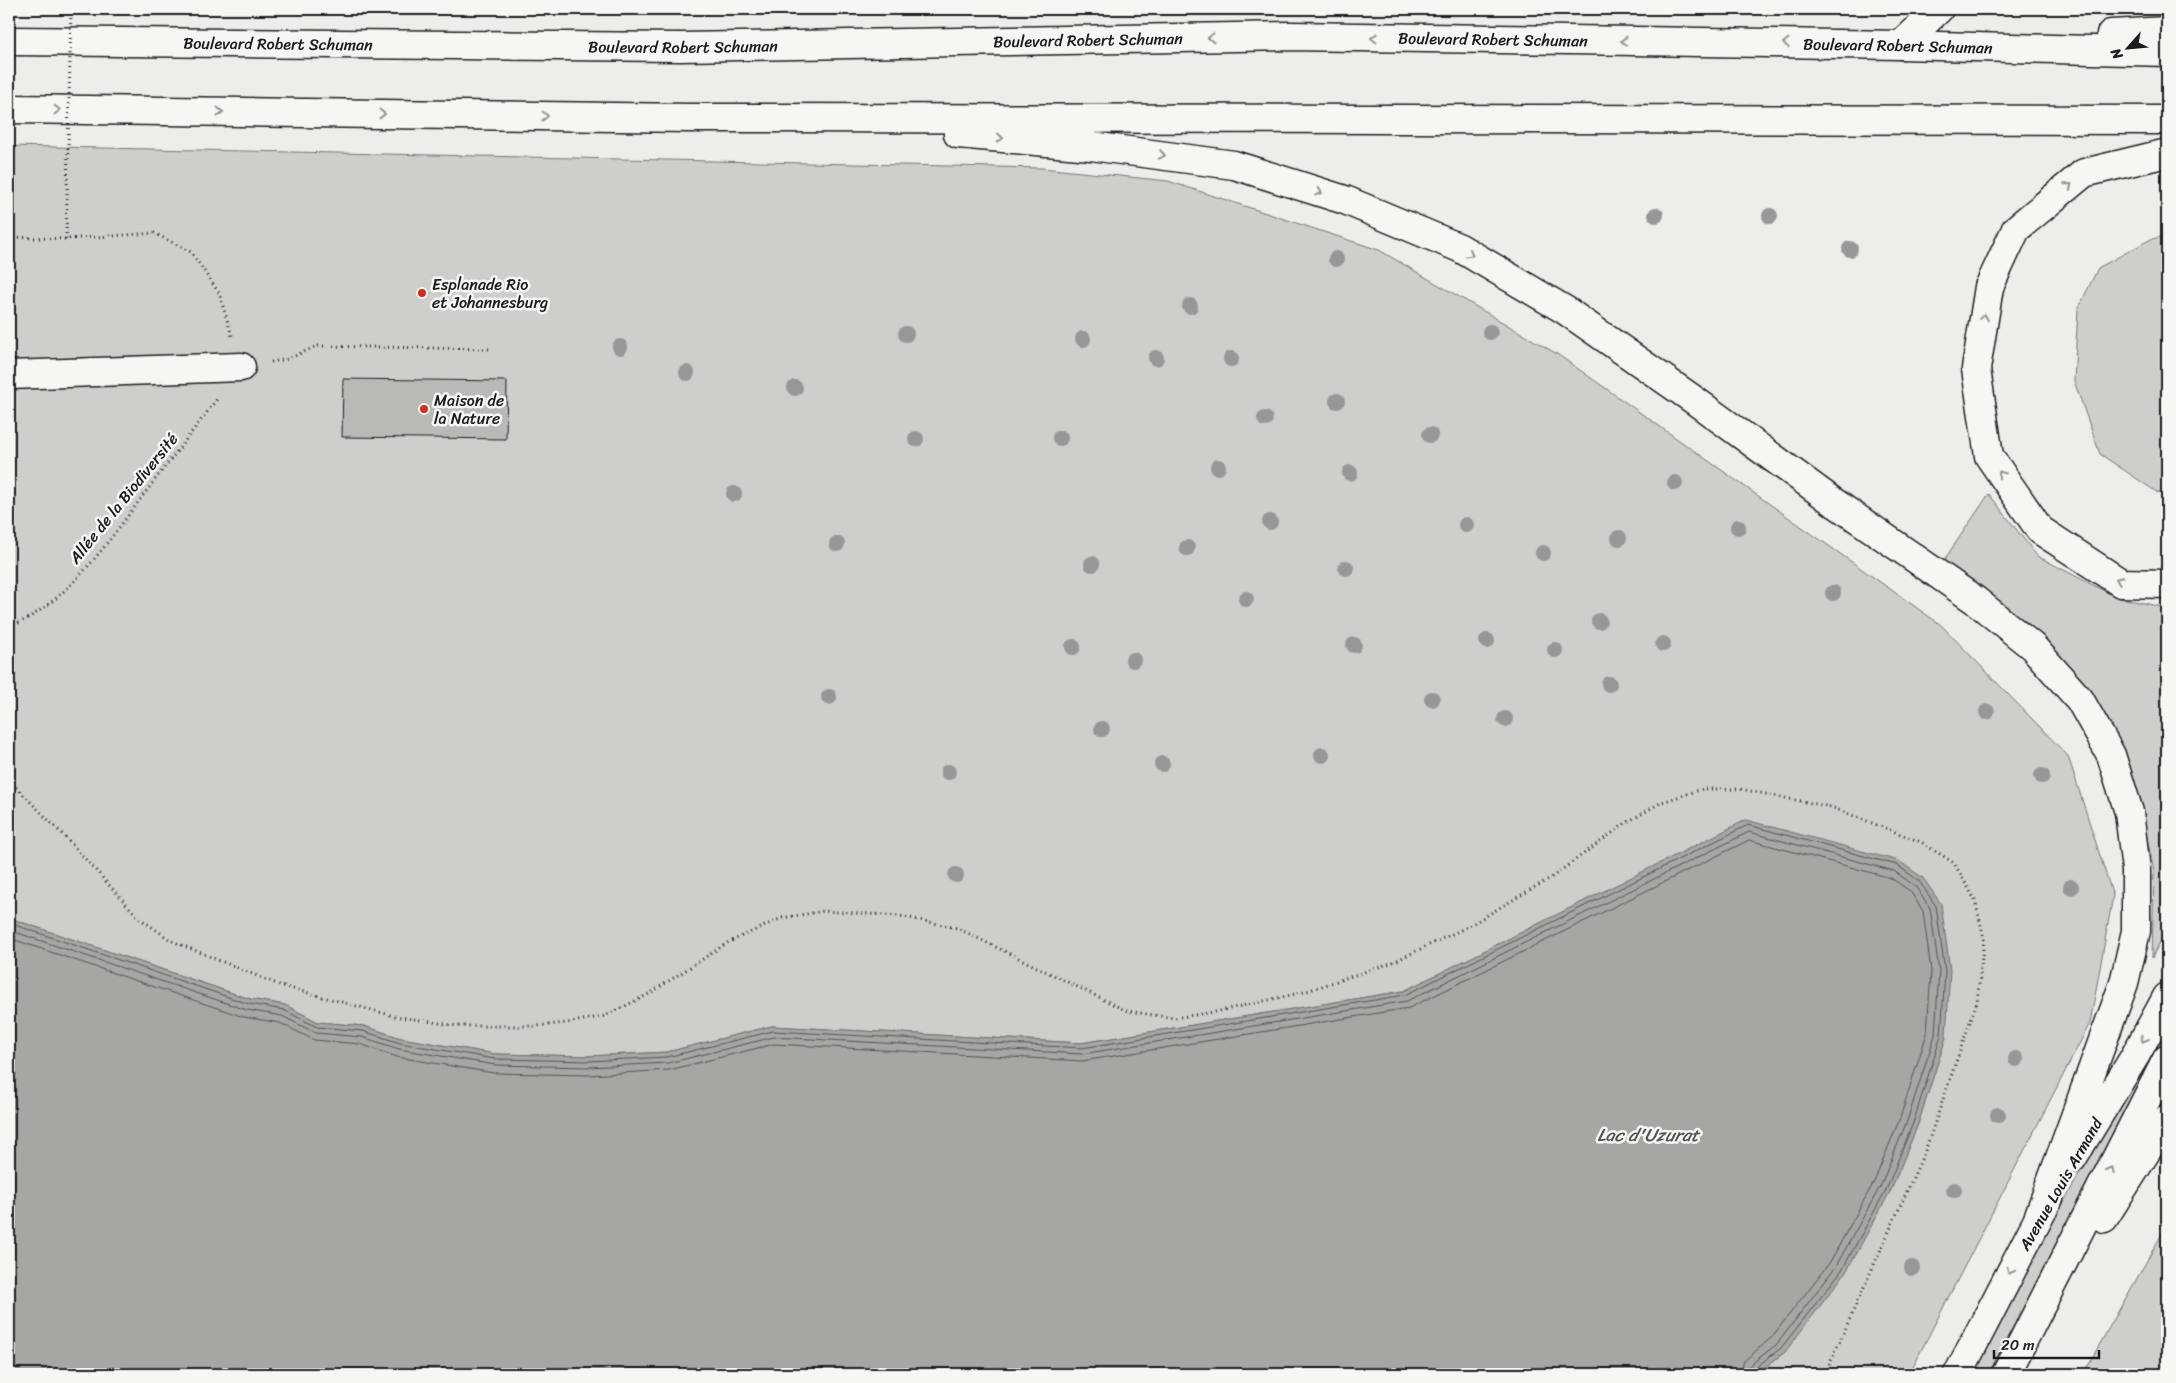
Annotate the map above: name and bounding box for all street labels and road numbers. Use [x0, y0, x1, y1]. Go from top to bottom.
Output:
street label: Boulevard Robert Schuman [993, 24, 1183, 56]
street label: Boulevard Robert Schuman [1398, 24, 1588, 55]
street label: Boulevard Robert Schuman [183, 29, 373, 59]
street label: Boulevard Robert Schuman [1803, 30, 1993, 62]
street label: Boulevard Robert Schuman [588, 31, 778, 62]
street label: Allée de la Biodiversité [61, 426, 186, 571]
street label: Avenue Louis Armand [2010, 1111, 2111, 1257]

